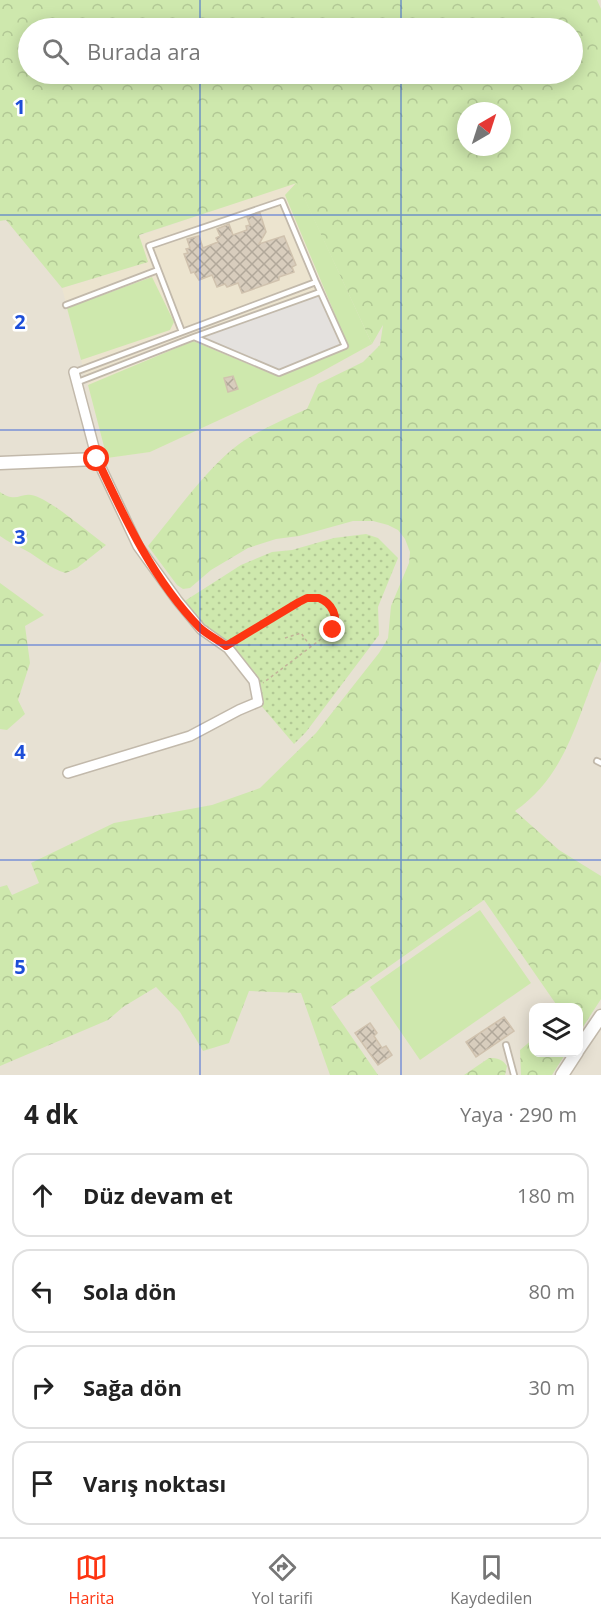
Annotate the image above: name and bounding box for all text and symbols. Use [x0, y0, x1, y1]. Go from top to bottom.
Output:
search box [18, 18, 583, 84]
icon: search [39, 35, 72, 68]
text: Burada ara [87, 36, 201, 66]
text: 1 [14, 93, 26, 120]
north arrow [457, 102, 511, 156]
text: 2 [14, 308, 26, 335]
route start [83, 445, 109, 471]
text: 3 [14, 523, 26, 550]
route end [319, 616, 345, 642]
text: 4 [14, 738, 26, 765]
text: 5 [14, 953, 26, 980]
map controls [529, 1003, 583, 1057]
button: layers [529, 1003, 583, 1057]
text: 4 dk [24, 1096, 78, 1132]
text: Yaya · 290 m [460, 1101, 577, 1128]
icon: ahead [26, 1179, 59, 1212]
text: Düz devam et [83, 1180, 233, 1210]
text: 180 m [517, 1182, 575, 1209]
icon: left [26, 1275, 59, 1308]
text: Sola dön [83, 1276, 176, 1306]
text: 80 m [528, 1278, 575, 1305]
icon: right [26, 1371, 59, 1404]
text: Sağa dön [83, 1372, 182, 1402]
text: 30 m [528, 1374, 575, 1401]
icon: arrive [26, 1467, 59, 1500]
text: Varış noktası [83, 1468, 226, 1498]
tab: Harita [69, 1551, 114, 1609]
tab: Yol tarifi [252, 1551, 313, 1609]
tab: Kaydedilen [450, 1551, 532, 1609]

